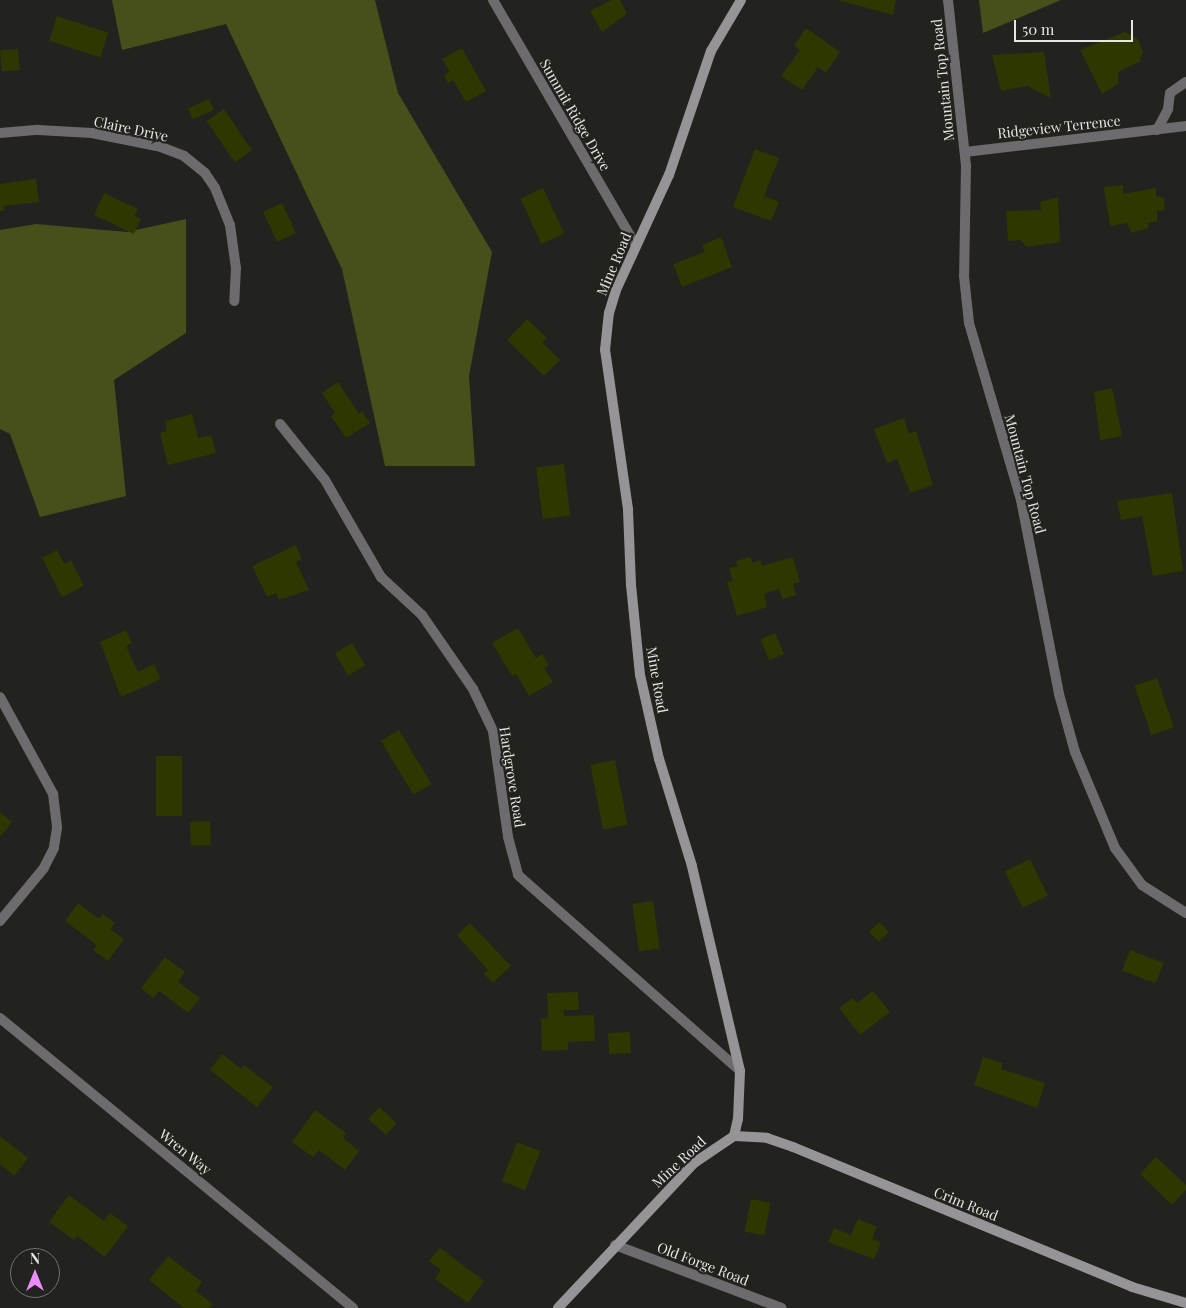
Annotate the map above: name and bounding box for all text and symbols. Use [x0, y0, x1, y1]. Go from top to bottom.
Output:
scale bar [1016, 10, 1135, 42]
street label: Mountain Top Road [928, 18, 958, 142]
text: 50 m [1022, 19, 1054, 39]
street label: Summit Ridge Drive [536, 56, 614, 174]
street label: Ridgeview Terrence [996, 112, 1122, 142]
street label: Claire Drive [92, 113, 170, 145]
street label: Mine Road [593, 230, 635, 298]
street label: Mountain Top Road [1001, 412, 1049, 536]
street label: Mine Road [643, 646, 671, 714]
street label: Hardgrove Road [496, 725, 528, 829]
street label: Wren Way [155, 1126, 215, 1178]
street label: Mine Road [649, 1133, 709, 1191]
street label: Crim Road [931, 1184, 1001, 1224]
street label: Old Forge Road [655, 1239, 751, 1289]
north arrow [10, 1248, 60, 1298]
text: N [30, 1249, 40, 1268]

